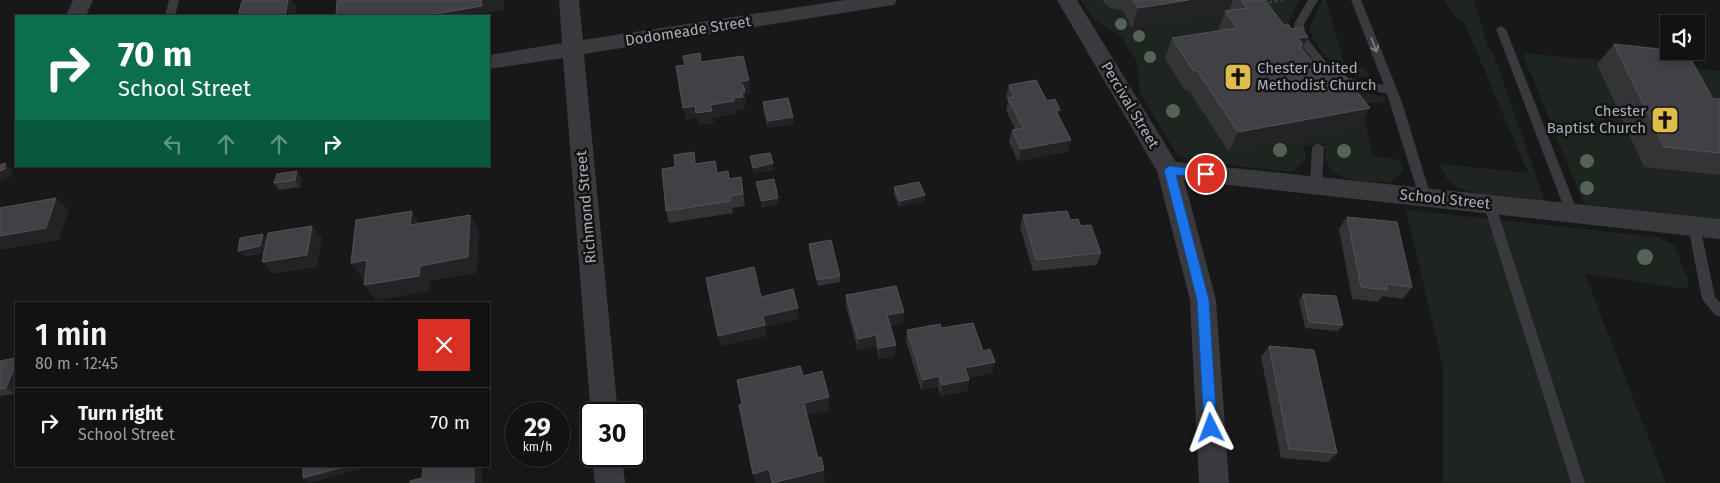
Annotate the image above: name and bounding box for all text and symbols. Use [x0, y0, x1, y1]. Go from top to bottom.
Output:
street label: Dodomeade Street [624, 12, 753, 50]
map controls [1660, 15, 1705, 60]
button: sound [1660, 15, 1705, 60]
text: 70 m [118, 33, 192, 75]
icon: right [35, 35, 100, 100]
one-way arrow [1370, 37, 1380, 52]
street label: Percival Street [1097, 59, 1163, 152]
place label: Chester United Methodist Church [1257, 59, 1376, 94]
church icon: Chester United Methodist Church [1223, 62, 1253, 92]
text: School Street [118, 75, 251, 102]
place label: Chester Baptist Church [1547, 102, 1646, 137]
church icon: Chester Baptist Church [1650, 105, 1680, 135]
icon: left [159, 130, 187, 158]
icon: ahead [212, 130, 240, 158]
icon: ahead [265, 130, 293, 158]
icon: right [318, 130, 346, 158]
street label: Richmond Street [572, 149, 600, 264]
pin [1185, 153, 1227, 195]
icon: arrive [1192, 160, 1220, 188]
street label: School Street [1399, 185, 1492, 213]
text: 1 min [35, 317, 107, 353]
button: close [418, 319, 470, 371]
text: 80 m · 12:45 [35, 354, 118, 373]
position arrow [1184, 401, 1236, 453]
text: Turn right [78, 402, 163, 425]
speed limit sign: 30 [580, 402, 645, 467]
icon: right [35, 409, 63, 437]
text: 70 m [430, 411, 470, 434]
text: 29 [524, 413, 551, 443]
text: School Street [78, 425, 175, 444]
text: km/h [523, 440, 552, 454]

